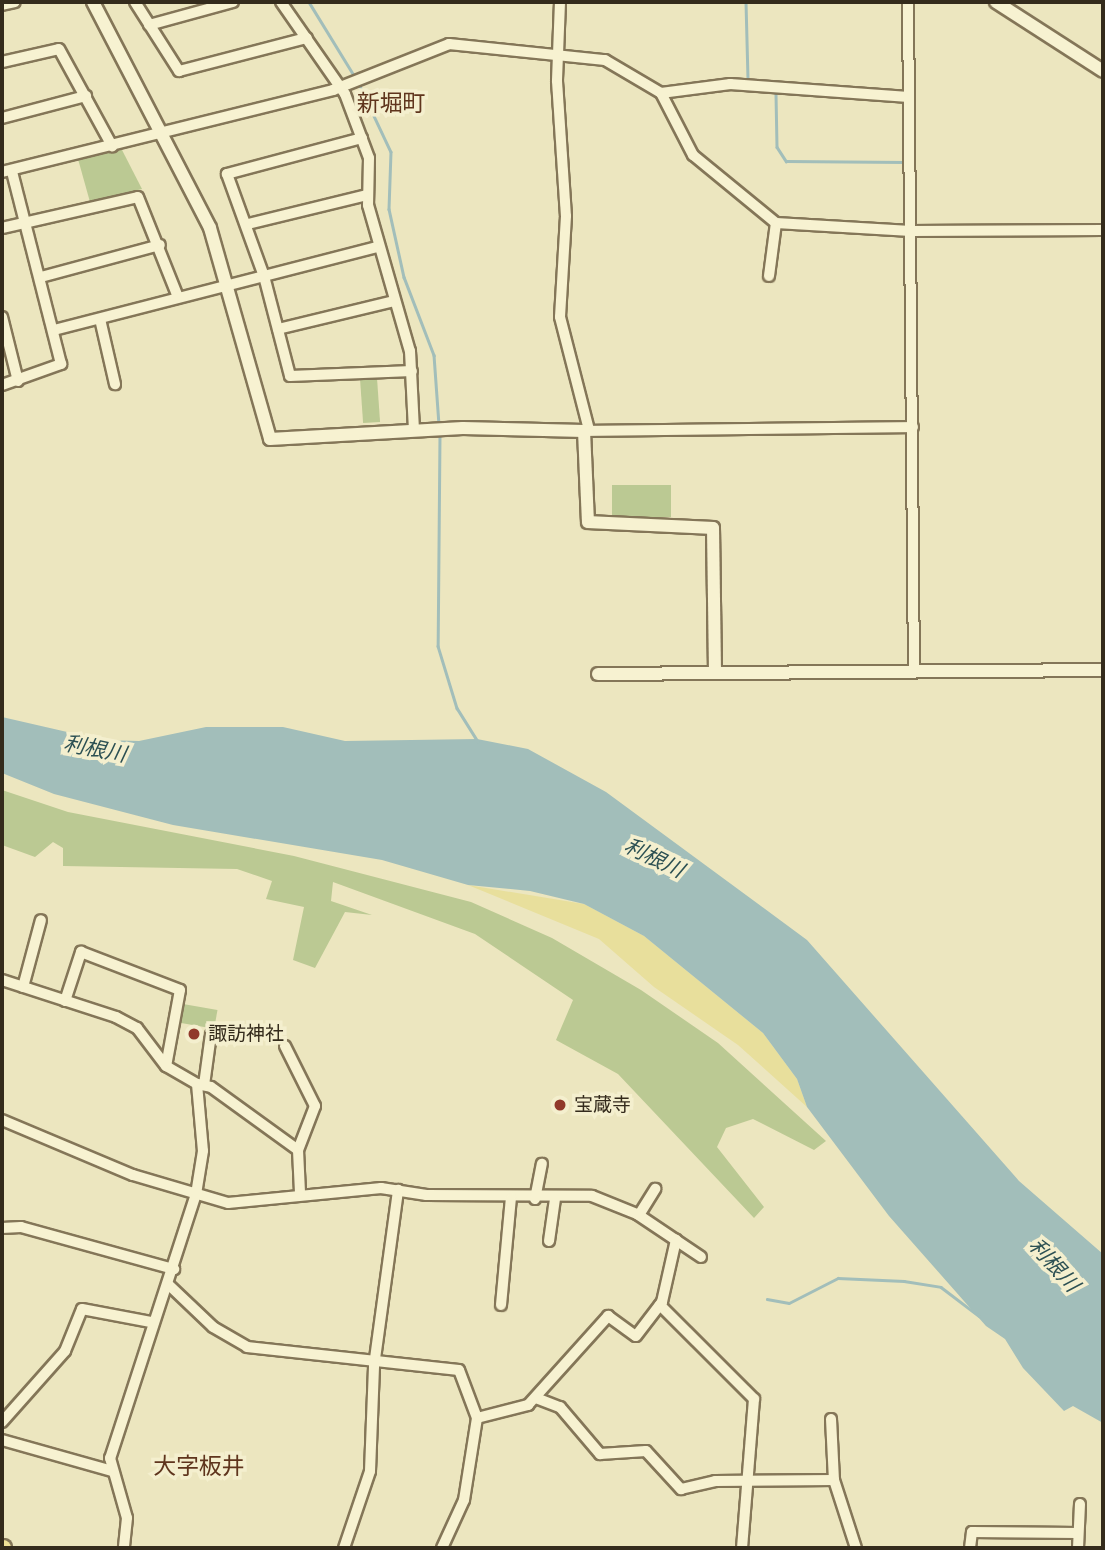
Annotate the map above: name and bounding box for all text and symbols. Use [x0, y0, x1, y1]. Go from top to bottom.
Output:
district label: 新堀町 [357, 89, 425, 117]
water label: 利根川 [62, 731, 128, 767]
water label: 利根川 [620, 833, 688, 883]
place label: 諏訪神社 [208, 1023, 284, 1045]
marker: 諏訪神社 [186, 1026, 202, 1042]
place label: 宝蔵寺 [574, 1094, 631, 1116]
marker: 宝蔵寺 [552, 1097, 568, 1113]
water label: 利根川 [1024, 1233, 1084, 1297]
district label: 大字板井 [153, 1452, 245, 1480]

